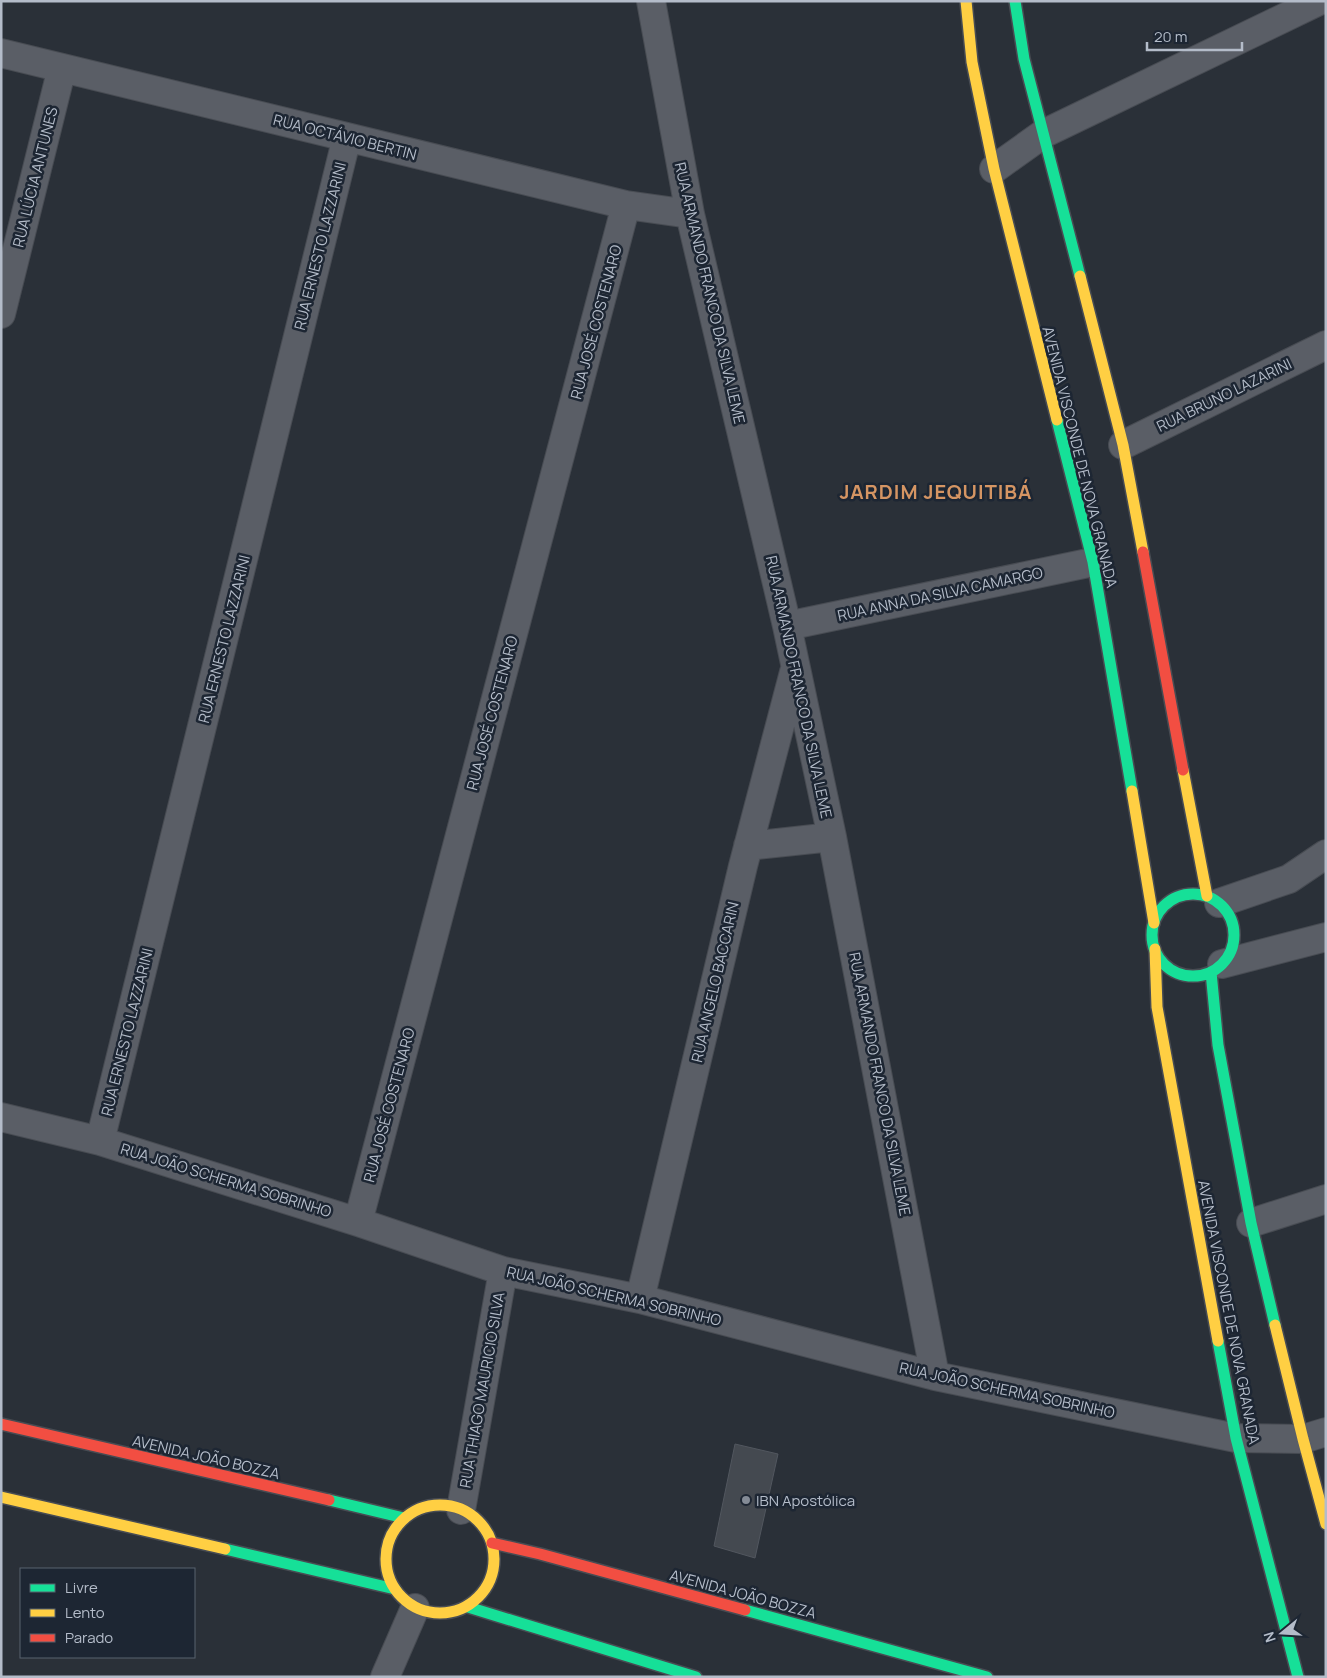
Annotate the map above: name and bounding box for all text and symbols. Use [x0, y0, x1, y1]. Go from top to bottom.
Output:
scale bar [1147, 20, 1242, 52]
text: 20 m [1154, 26, 1187, 47]
street label: RUA LÚCIA ANTUNES [7, 105, 63, 249]
street label: RUA OCTÁVIO BERTIN [271, 109, 419, 165]
street label: RUA ERNESTO LAZZARINI [289, 160, 351, 332]
street label: RUA ARMANDO FRANCO DA SILVA LEME [670, 160, 750, 426]
street label: RUA JOSÉ COSTENARO [565, 242, 627, 402]
street label: AVENIDA VISCONDE DE NOVA GRANADA [1037, 324, 1123, 590]
street label: RUA BRUNO LAZARINI [1153, 353, 1295, 437]
district label: JARDIM JEQUITIBÁ [840, 478, 1032, 505]
street label: RUA ERNESTO LAZZARINI [193, 553, 255, 725]
street label: RUA ARMANDO FRANCO DA SILVA LEME [761, 554, 837, 820]
street label: RUA ANNA DA SILVA CAMARGO [835, 562, 1045, 626]
street label: RUA JOSÉ COSTENARO [461, 633, 523, 793]
street label: RUA ANGELO BACCARIN [686, 900, 744, 1064]
street label: RUA ERNESTO LAZZARINI [96, 946, 158, 1118]
street label: RUA ARMANDO FRANCO DA SILVA LEME [844, 950, 916, 1218]
street label: RUA JOSÉ COSTENARO [358, 1025, 420, 1185]
street label: RUA JOÃO SCHERMA SOBRINHO [118, 1138, 334, 1222]
street label: AVENIDA VISCONDE DE NOVA GRANADA [1193, 1178, 1265, 1446]
street label: RUA JOÃO SCHERMA SOBRINHO [505, 1261, 723, 1331]
street label: RUA THIAGO MAURICIO SILVA [454, 1290, 510, 1490]
street label: RUA JOÃO SCHERMA SOBRINHO [897, 1357, 1117, 1423]
street label: AVENIDA JOÃO BOZZA [130, 1430, 282, 1484]
place label: IBN Apostólica [756, 1490, 855, 1511]
marker: IBN Apostólica [740, 1494, 752, 1506]
street label: AVENIDA JOÃO BOZZA [668, 1564, 819, 1624]
legend [20, 1568, 195, 1658]
text: Livre [65, 1577, 98, 1598]
text: Lento [65, 1602, 105, 1623]
north arrow [1257, 1608, 1307, 1658]
text: Parado [65, 1627, 113, 1648]
text: N [1259, 1629, 1280, 1645]

